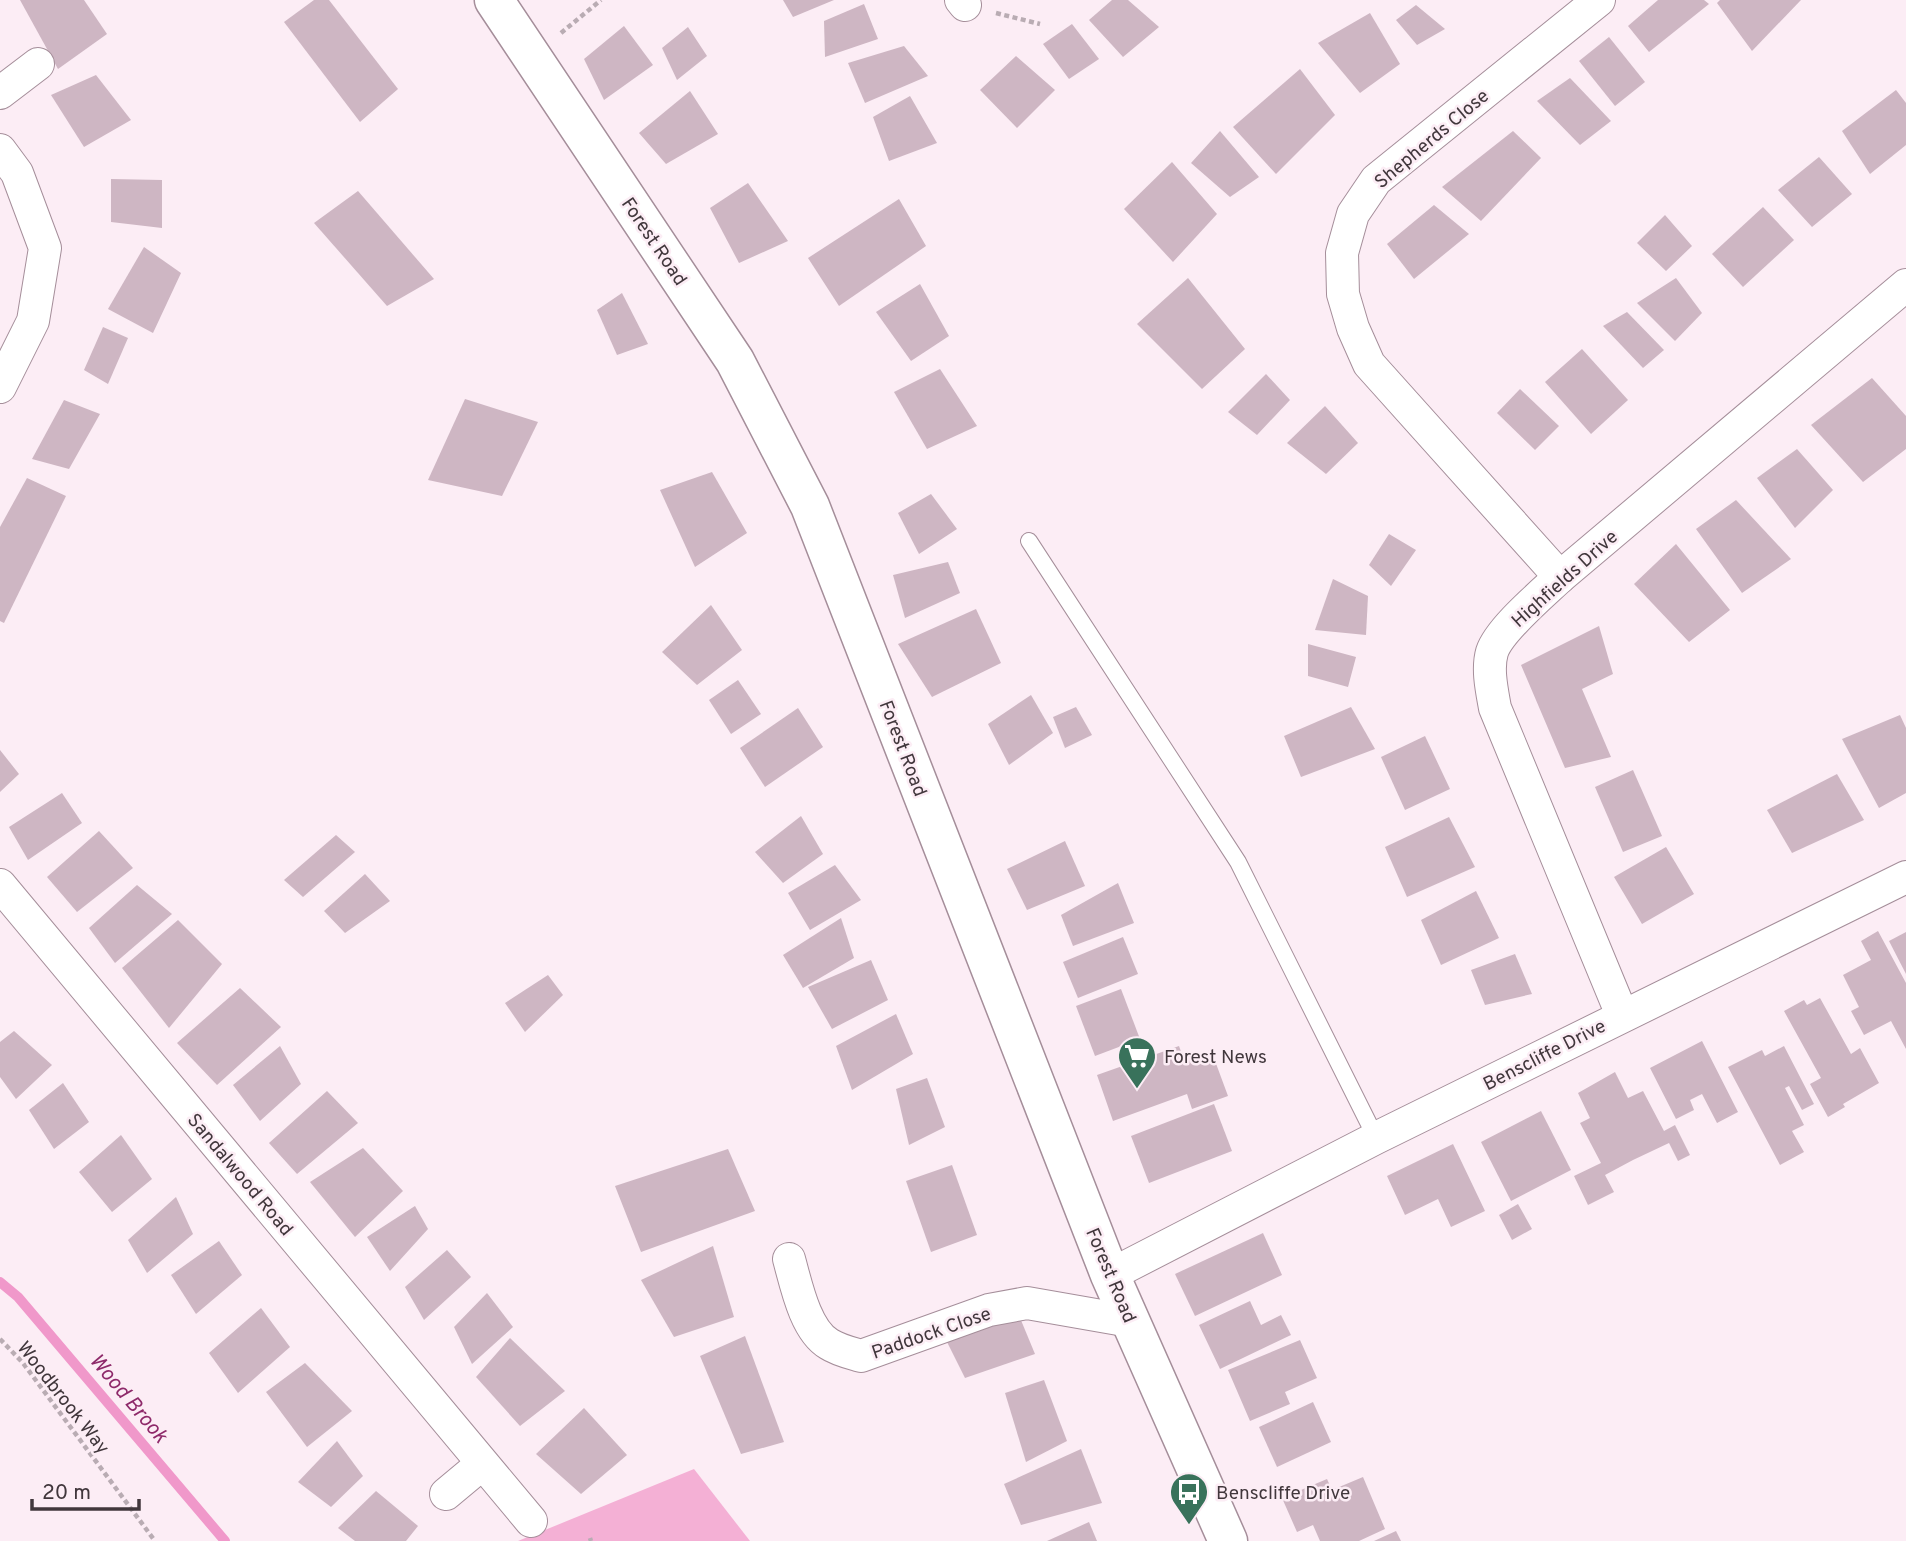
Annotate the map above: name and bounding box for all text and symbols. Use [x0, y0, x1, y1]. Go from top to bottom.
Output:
street label: Shepherds Close [1370, 85, 1495, 195]
street label: Forest Road [615, 194, 692, 291]
street label: Highfields Drive [1507, 525, 1624, 634]
street label: Forest Road [873, 697, 931, 800]
street label: Benscliffe Drive [1480, 1015, 1610, 1097]
supermarket icon: Forest News [1116, 1035, 1158, 1090]
place label: Forest News [1164, 1046, 1267, 1070]
street label: Sandalwood Road [181, 1109, 298, 1241]
street label: Forest Road [1079, 1225, 1141, 1327]
street label: Paddock Close [869, 1302, 995, 1366]
street label: Woodbrook Way [11, 1337, 114, 1459]
water label: Wood Brook [83, 1349, 173, 1450]
scale bar [32, 1468, 138, 1512]
bus stop icon: Benscliffe Drive [1168, 1471, 1210, 1526]
text: 20 m [42, 1480, 91, 1507]
place label: Benscliffe Drive [1216, 1482, 1350, 1506]

